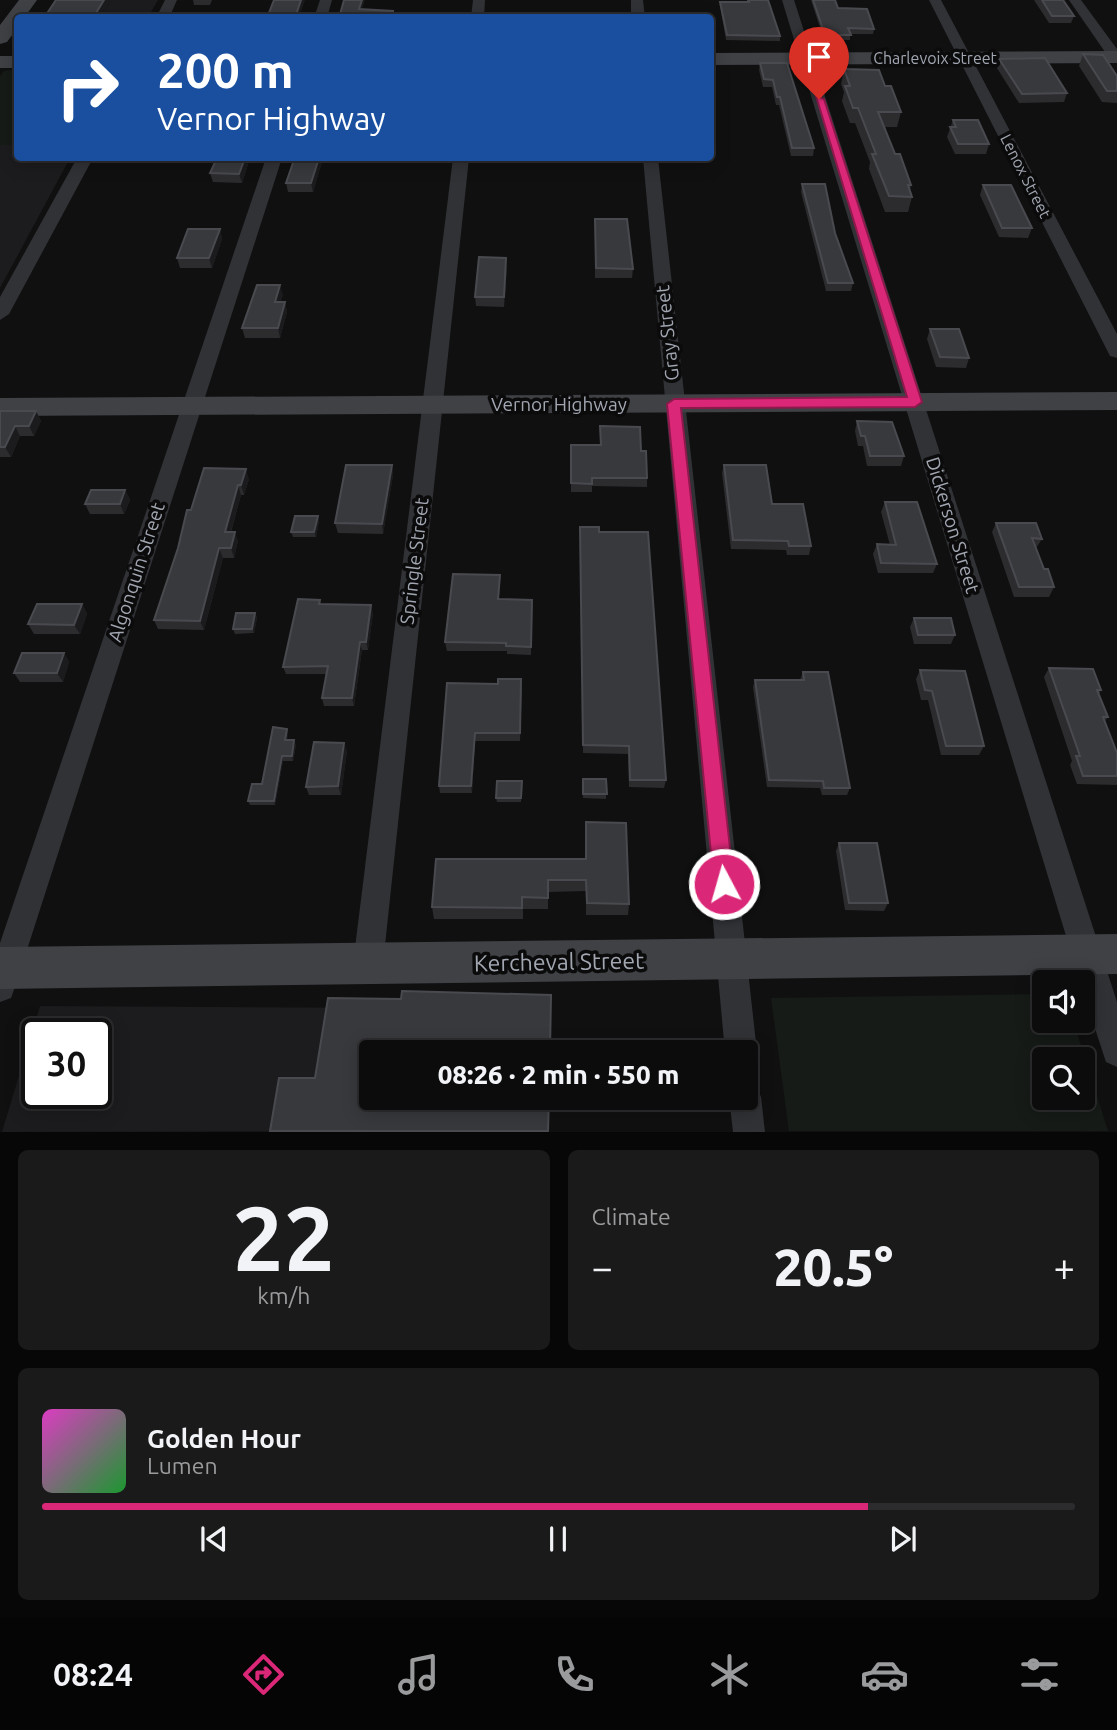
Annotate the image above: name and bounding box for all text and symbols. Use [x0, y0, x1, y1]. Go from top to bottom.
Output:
pin [789, 27, 849, 99]
icon: arrive [800, 38, 838, 76]
icon: right [42, 42, 133, 133]
text: 200 m [157, 42, 294, 97]
street label: Charlevoix Street [873, 49, 998, 67]
text: Vernor Highway [157, 100, 386, 136]
street label: Lenox Street [997, 131, 1055, 222]
street label: Gray Street [651, 284, 683, 382]
street label: Vernor Highway [491, 393, 627, 415]
street label: Dickerson Street [922, 454, 984, 596]
street label: Springle Street [395, 496, 433, 626]
street label: Algonquin Street [103, 499, 169, 644]
position arrow [687, 847, 761, 921]
street label: Kercheval Street [474, 948, 644, 975]
map controls [1032, 970, 1095, 1110]
button: sound [1032, 970, 1095, 1033]
speed limit sign: 30 [21, 1018, 112, 1109]
button: search [1032, 1047, 1095, 1110]
text: 08:26 · 2 min · 550 m [438, 1060, 679, 1089]
text: 22 [232, 1186, 335, 1288]
text: Climate [592, 1204, 671, 1229]
text: 20.5° [773, 1238, 893, 1296]
text: − [592, 1246, 613, 1288]
text: + [1054, 1246, 1075, 1288]
text: km/h [257, 1283, 310, 1308]
text: Golden Hour [147, 1424, 301, 1453]
text: Lumen [147, 1453, 218, 1478]
icon: previous [195, 1520, 233, 1558]
icon: pause [539, 1520, 577, 1558]
icon: next [884, 1520, 922, 1558]
icon: directions [239, 1650, 288, 1699]
icon: music [394, 1650, 443, 1699]
icon: phone [550, 1650, 599, 1699]
icon: climate [705, 1650, 754, 1699]
icon: car [860, 1650, 909, 1699]
icon: filters [1015, 1650, 1064, 1699]
text: 08:24 [53, 1656, 133, 1692]

